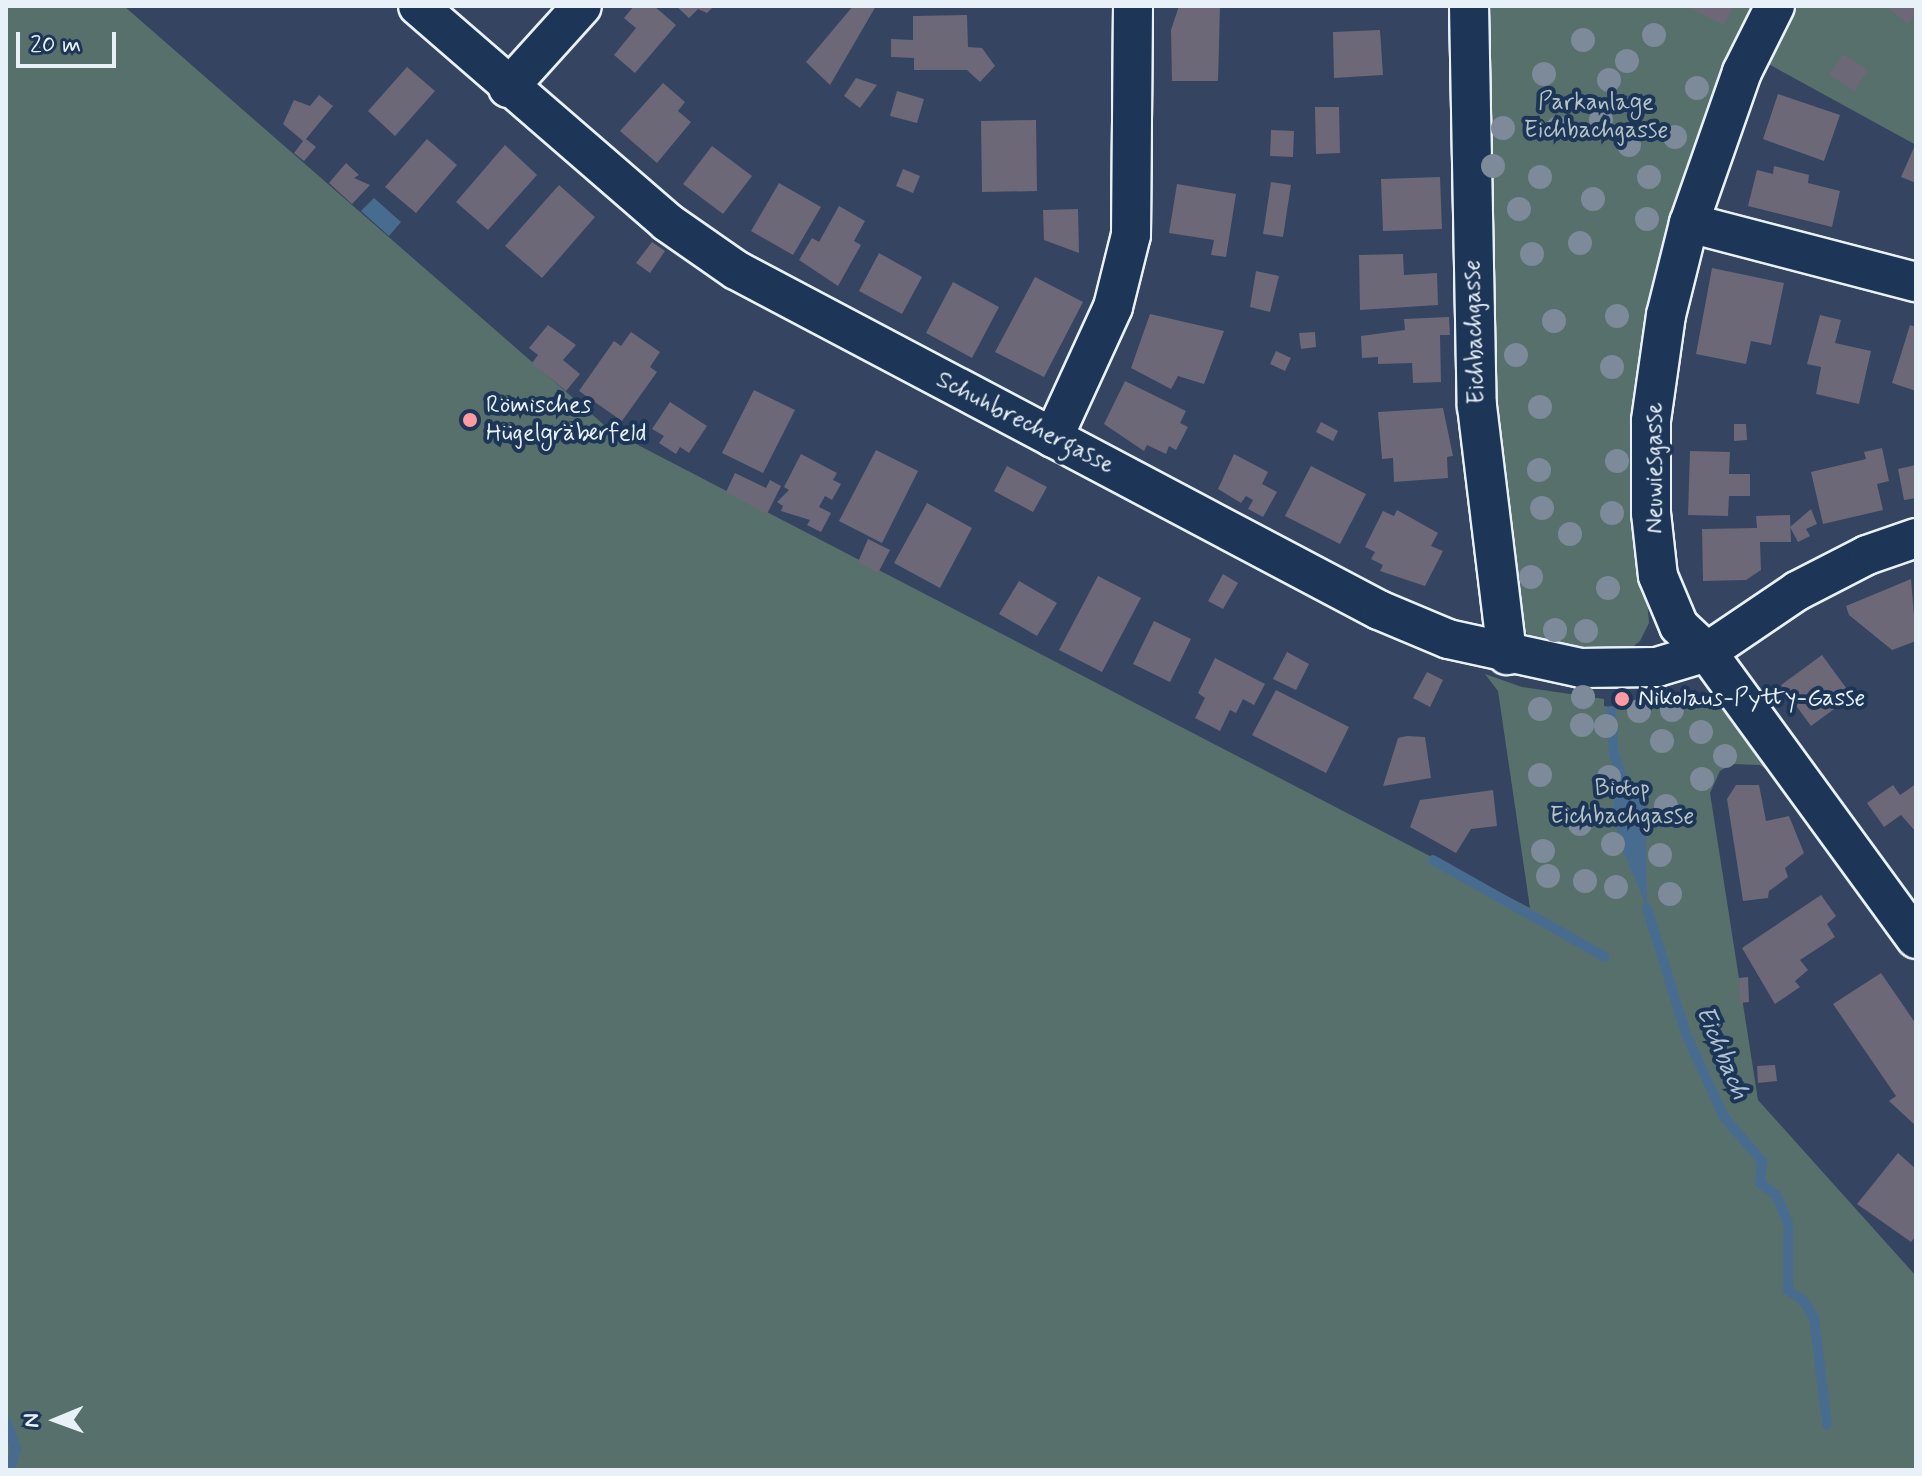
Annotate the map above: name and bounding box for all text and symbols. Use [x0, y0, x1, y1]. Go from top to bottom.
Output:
scale bar [20, 16, 120, 66]
text: 20 m [30, 30, 81, 61]
park label: Parkanlage Eichbachgasse [1524, 89, 1668, 145]
street label: Eichbachgasse [1458, 259, 1492, 405]
street label: Schuhbrechergasse [931, 366, 1119, 480]
place label: Römisches Hügelgräberfeld [486, 392, 646, 448]
street label: Neuwiesgasse [1641, 402, 1669, 534]
marker: Römisches Hügelgräberfeld [461, 411, 479, 429]
place label: Nikolaus-Pytty-Gasse [1638, 685, 1865, 713]
marker: Nikolaus-Pytty-Gasse [1613, 690, 1631, 708]
park label: Biotop Eichbachgasse [1550, 775, 1694, 831]
water label: Eichbach [1687, 1002, 1755, 1104]
north arrow [16, 1380, 96, 1460]
text: N [18, 1413, 46, 1428]

